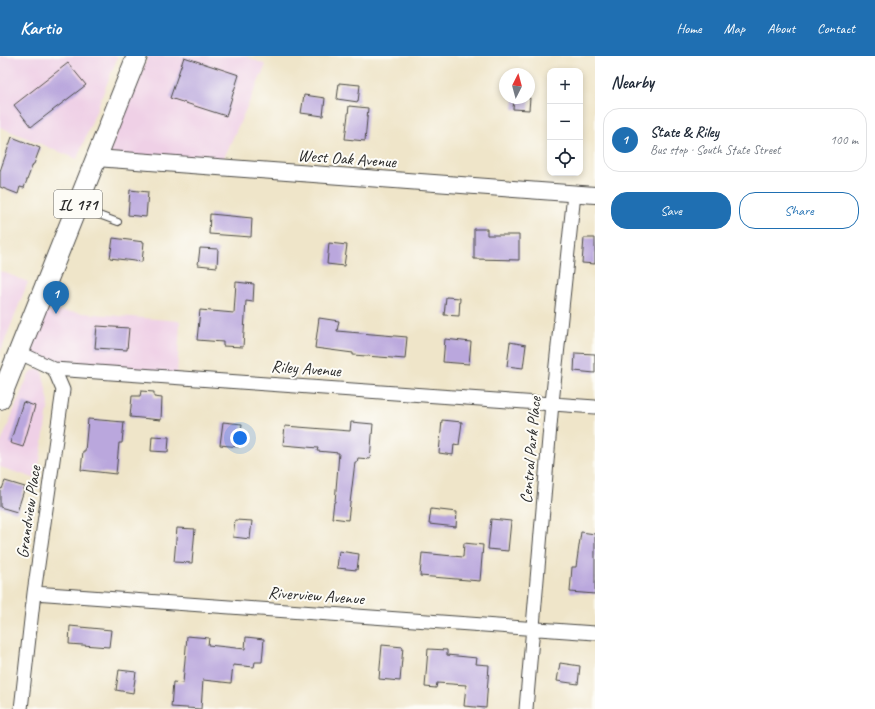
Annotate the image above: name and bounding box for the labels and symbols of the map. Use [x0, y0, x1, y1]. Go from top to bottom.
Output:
north arrow [499, 68, 535, 104]
street label: West Oak Avenue [297, 145, 398, 173]
road number: IL 171 [54, 190, 102, 218]
pin: 1 [43, 281, 69, 314]
street label: Riley Avenue [271, 356, 343, 382]
street label: Central Park Place [515, 394, 546, 504]
your location [230, 428, 250, 448]
street label: Grandview Place [12, 463, 46, 560]
street label: Riverview Avenue [267, 582, 366, 609]

